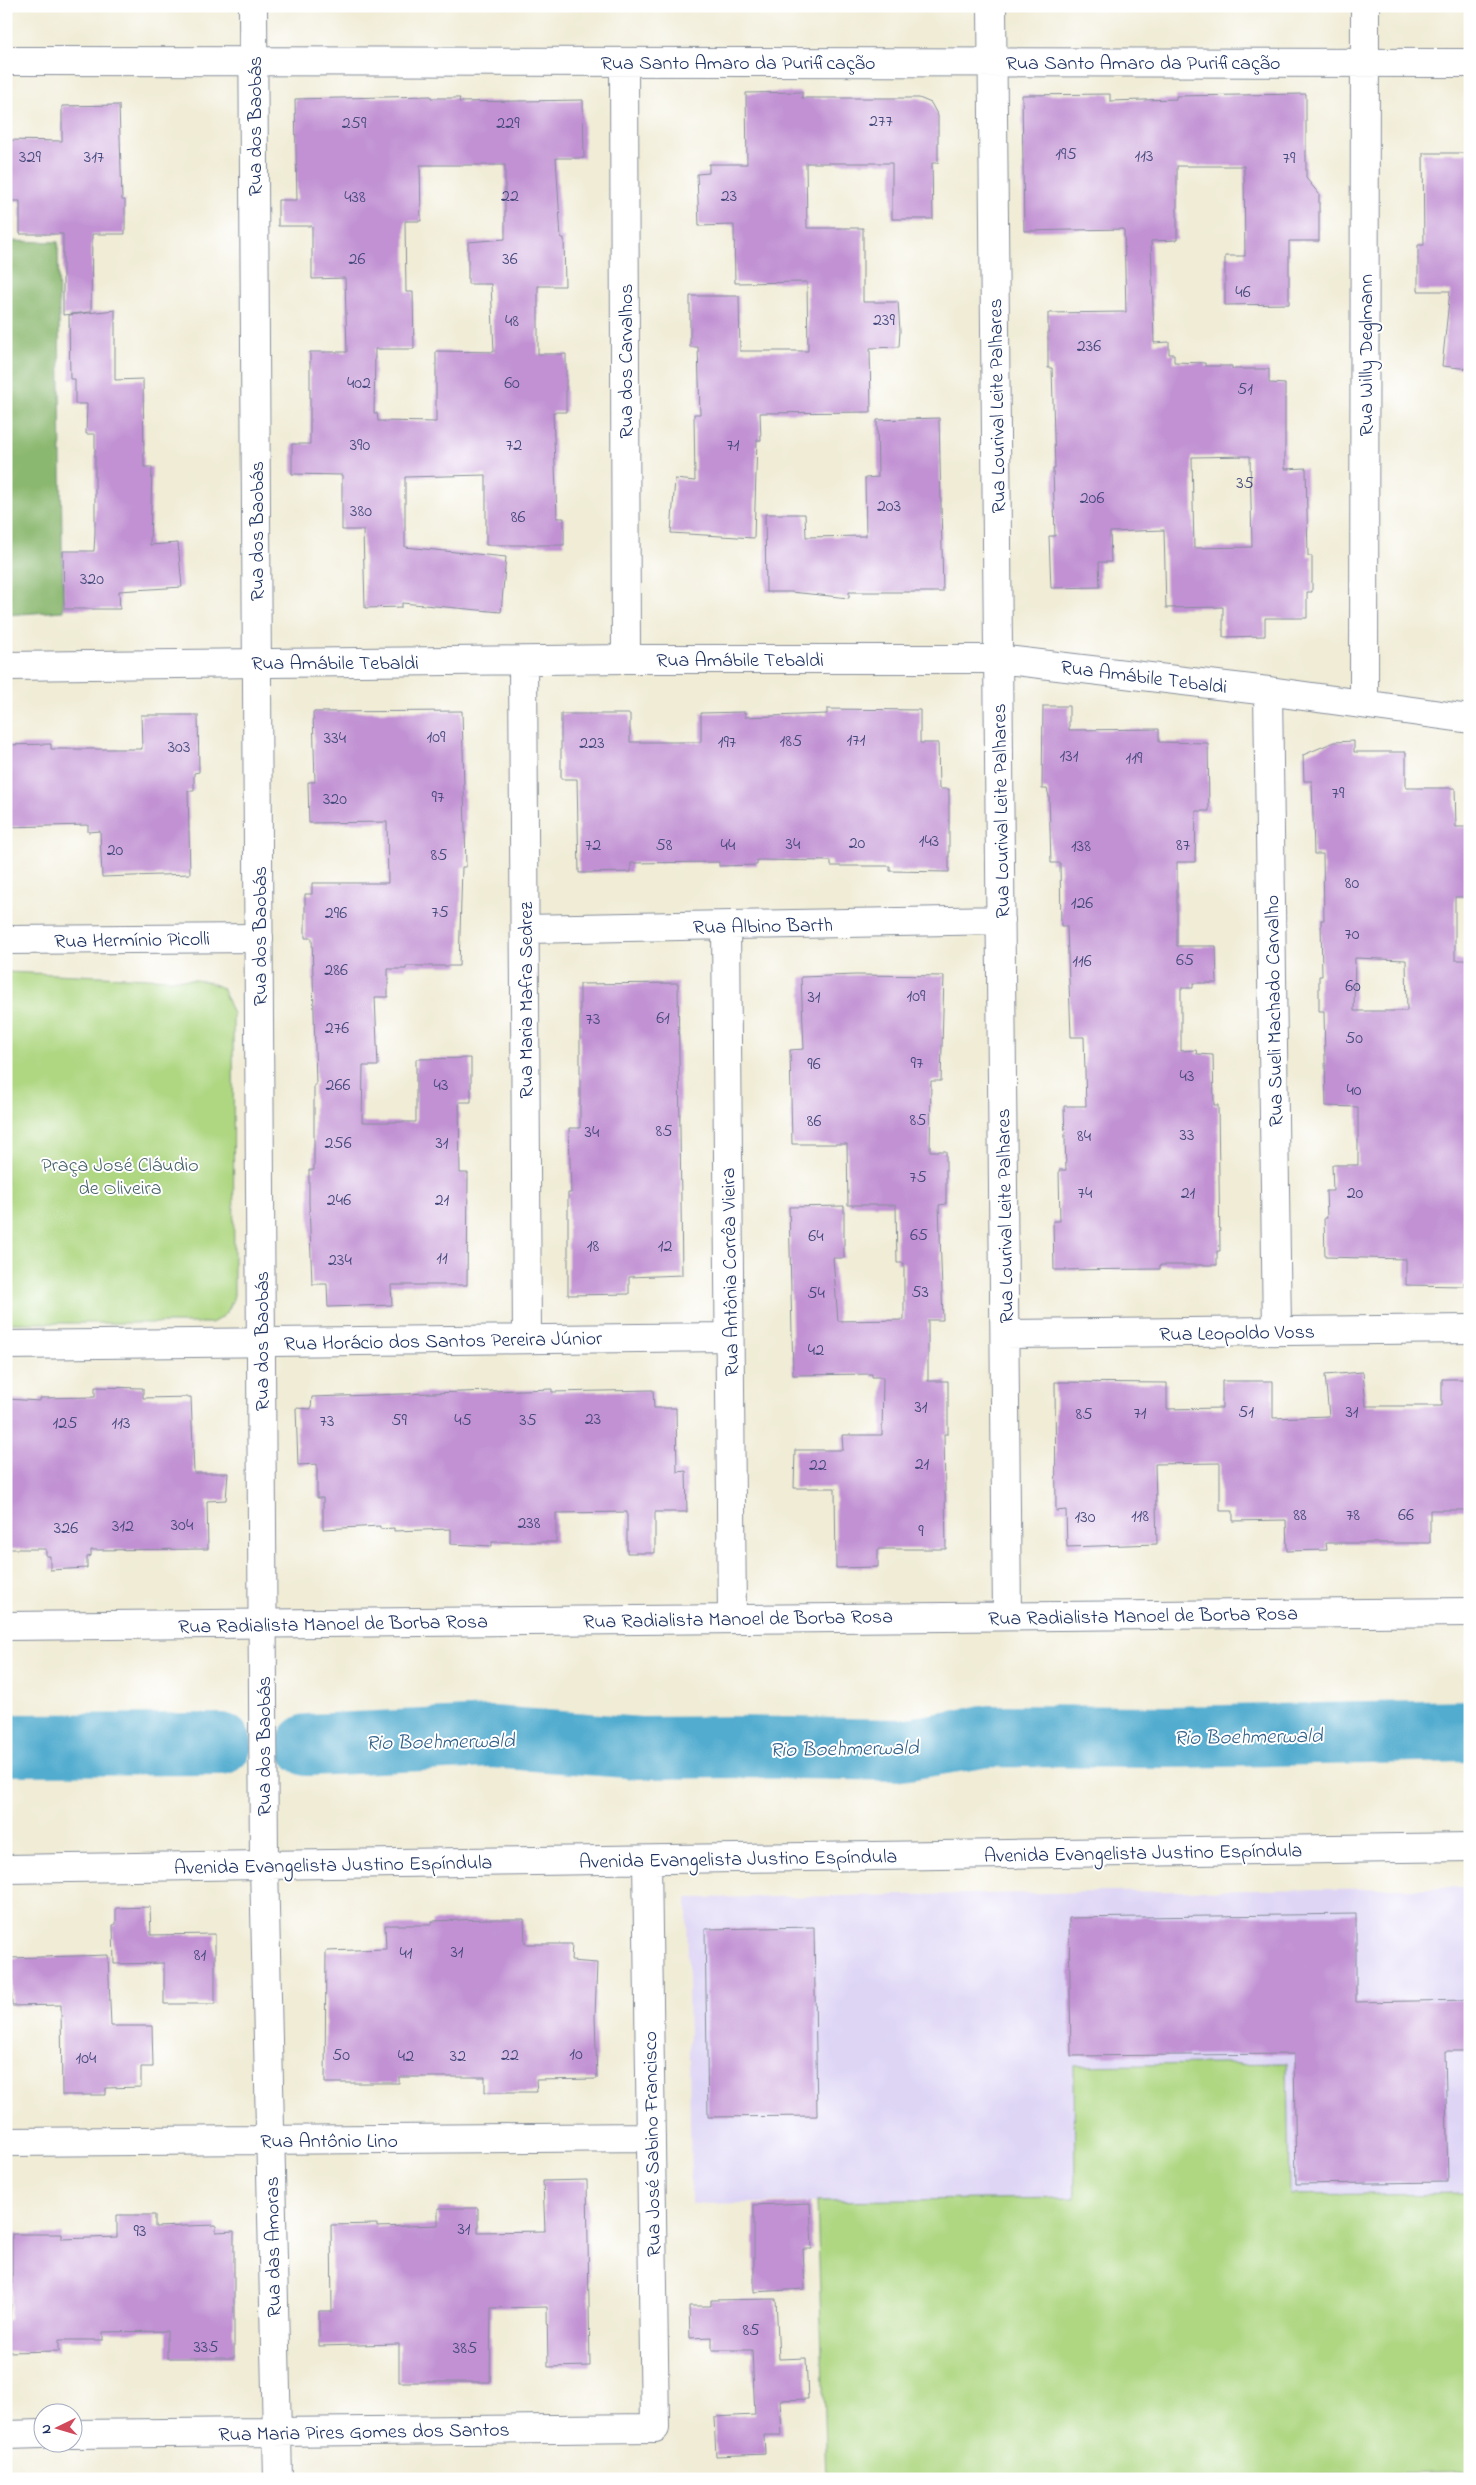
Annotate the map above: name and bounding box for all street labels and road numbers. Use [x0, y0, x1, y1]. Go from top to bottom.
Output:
street label: Rua Santo Amaro da Purificação [601, 50, 875, 79]
street label: Rua Santo Amaro da Purificação [1006, 50, 1280, 79]
street label: Rua dos Baobás [242, 56, 271, 196]
street label: Rua Willy Deglmann [1353, 274, 1383, 436]
street label: Rua dos Carvalhos [613, 284, 642, 439]
street label: Rua Lourival Leite Palhares [982, 298, 1015, 514]
street label: Rua dos Baobás [244, 461, 273, 601]
street label: Rua Amábile Tebaldi [656, 647, 824, 676]
street label: Rua Amábile Tebaldi [251, 650, 419, 679]
street label: Rua Amábile Tebaldi [1059, 654, 1229, 703]
street label: Rua Lourival Leite Palhares [986, 703, 1019, 919]
street label: Rua dos Baobás [247, 866, 276, 1006]
street label: Rua Sueli Machado Carvalho [1259, 895, 1292, 1127]
street label: Rua Maria Mafra Sedrez [513, 901, 542, 1098]
street label: Rua Albino Barth [693, 912, 833, 943]
street label: Rua Hermínio Picolli [54, 926, 210, 957]
street label: Rua Lourival Leite Palhares [990, 1108, 1023, 1324]
street label: Rua Antônia Corrêa Vieira [715, 1167, 748, 1377]
street label: Rua dos Baobás [249, 1271, 278, 1411]
street label: Rua Leopoldo Voss [1159, 1319, 1315, 1350]
street label: Rua Horácio dos Santos Pereira Júnior [284, 1325, 603, 1360]
street label: Rua Radialista Manoel de Borba Rosa [988, 1600, 1298, 1635]
street label: Rua Radialista Manoel de Borba Rosa [583, 1603, 893, 1638]
street label: Rua Radialista Manoel de Borba Rosa [178, 1608, 488, 1643]
street label: Rua dos Baobás [251, 1676, 280, 1816]
street label: Avenida Evangelista Justino Espíndula [984, 1837, 1303, 1873]
street label: Avenida Evangelista Justino Espíndula [579, 1843, 898, 1879]
street label: Avenida Evangelista Justino Espíndula [174, 1849, 493, 1885]
street label: Rua José Sabino Francisco [637, 2031, 670, 2257]
street label: Rua Antônio Lino [260, 2128, 398, 2157]
street label: Rua das Amoras [259, 2176, 290, 2318]
street label: Rua Maria Pires Gomes dos Santos [218, 2416, 510, 2451]

